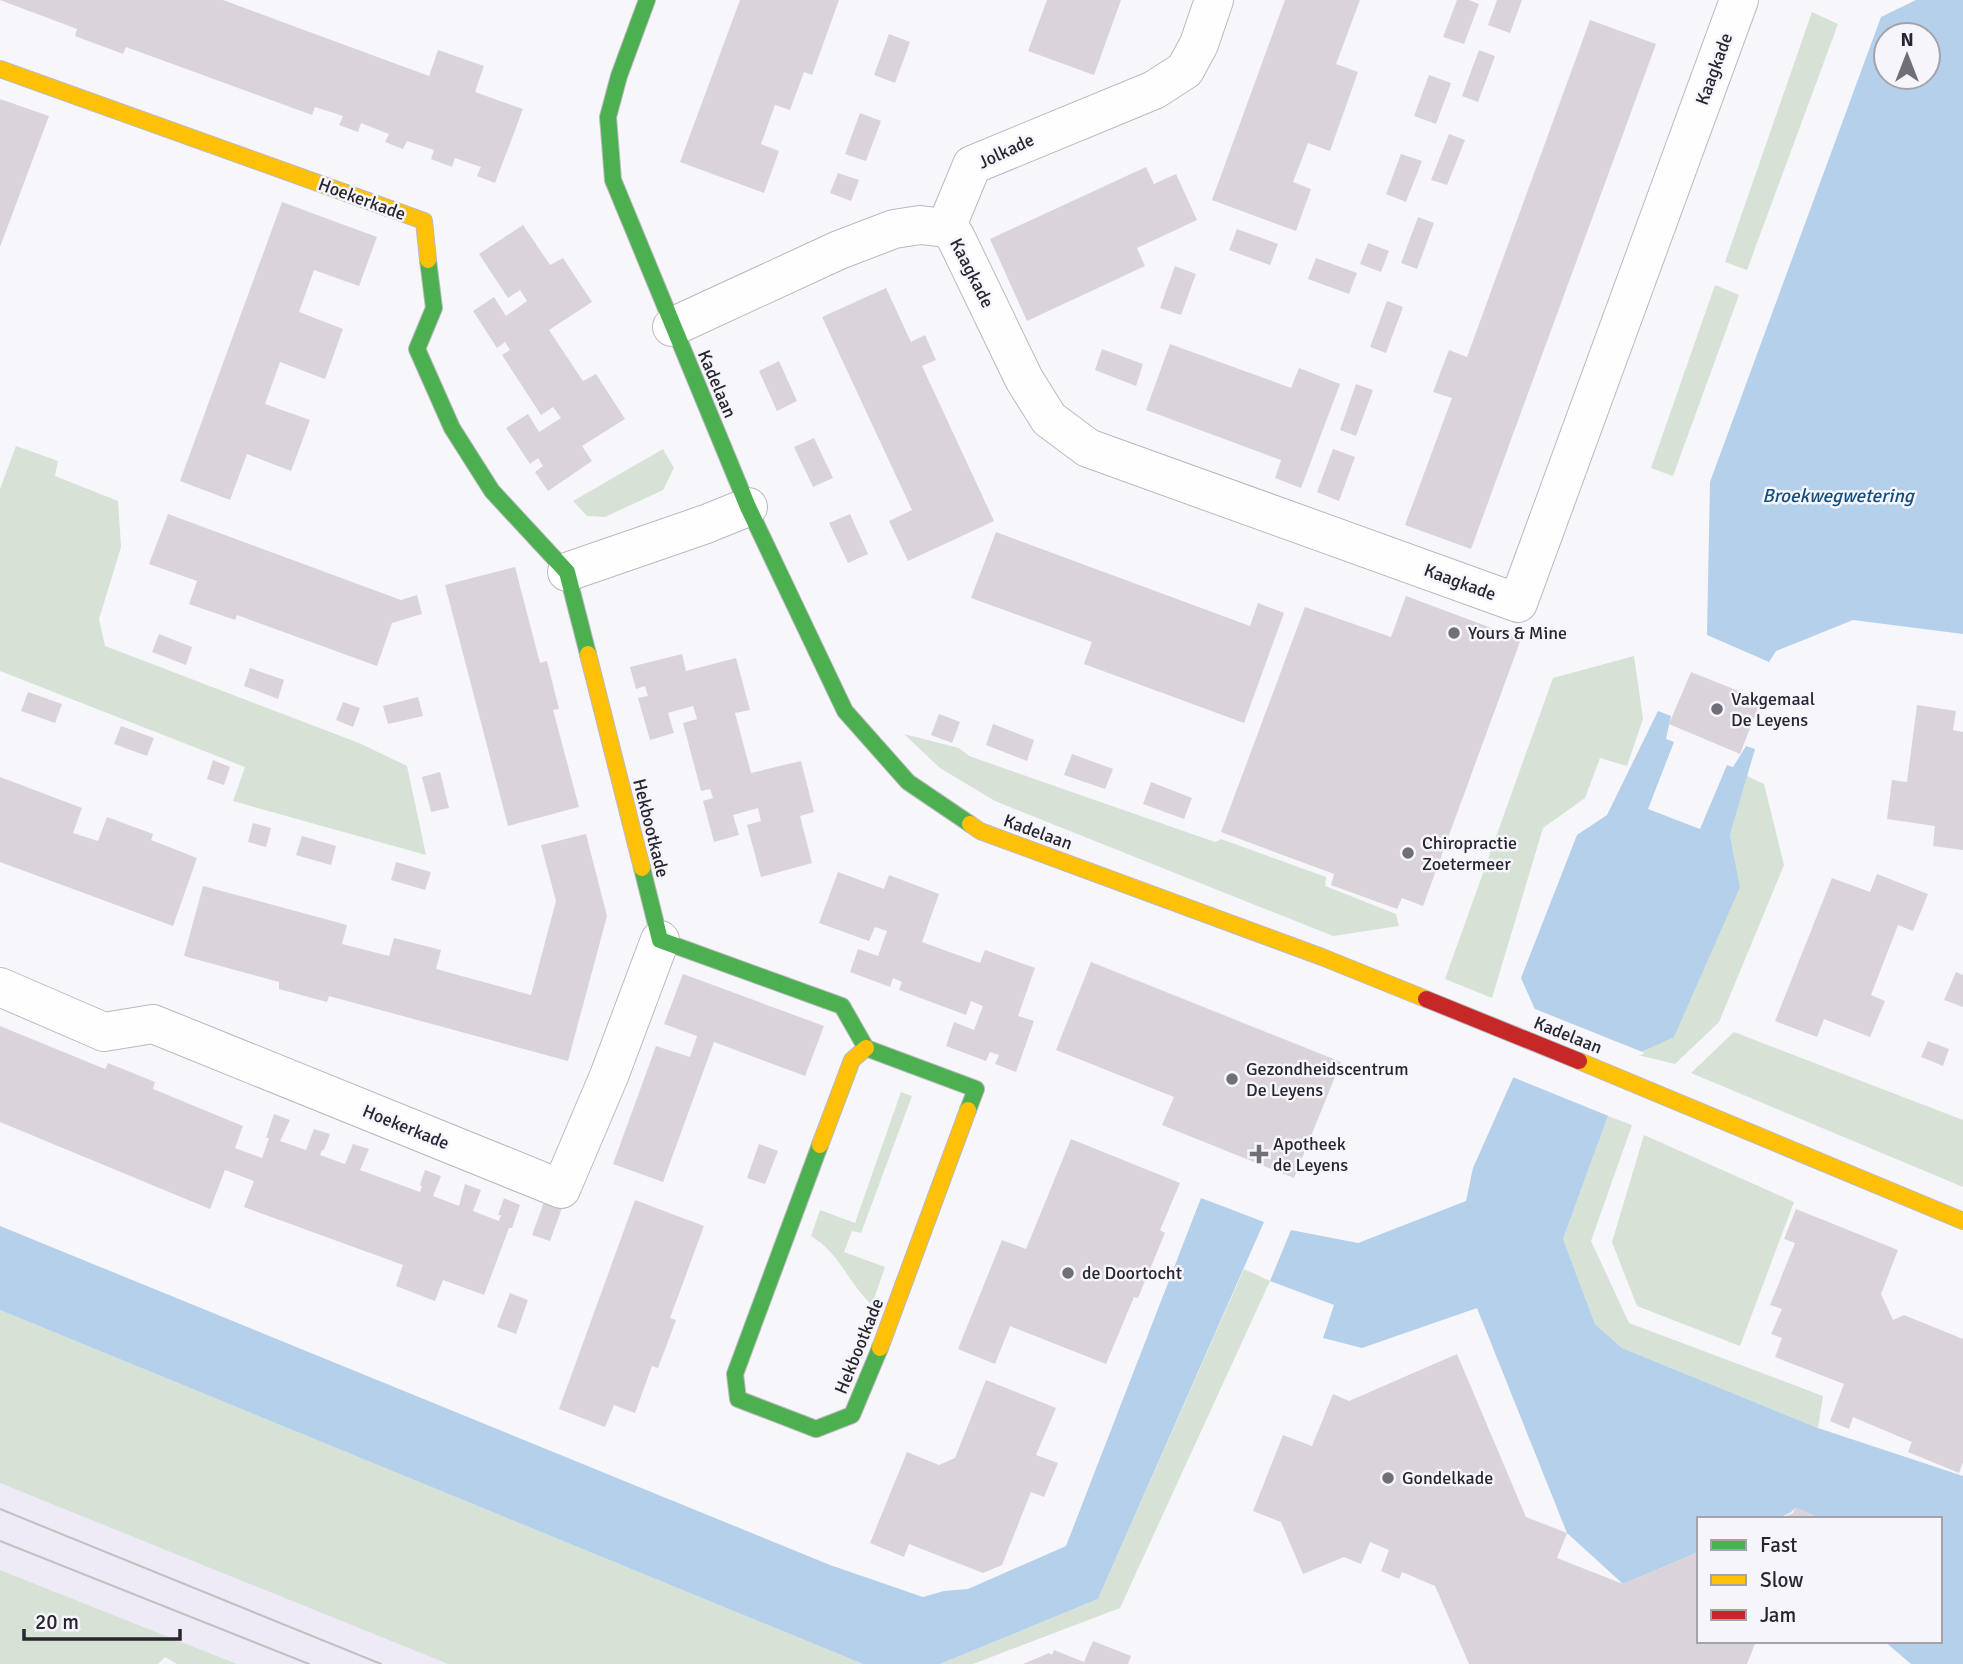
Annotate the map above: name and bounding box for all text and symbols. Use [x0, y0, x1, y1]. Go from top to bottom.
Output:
north arrow [1872, 21, 1942, 91]
text: N [1900, 28, 1914, 52]
street label: Kaagkade [1691, 30, 1737, 108]
street label: Jolkade [974, 128, 1038, 174]
street label: Hoekerkade [315, 173, 409, 225]
street label: Kaagkade [945, 235, 999, 311]
street label: Kadelaan [693, 347, 741, 421]
water label: Broekwegwetering [1762, 484, 1916, 508]
street label: Kaagkade [1421, 559, 1499, 605]
place label: Yours & Mine [1468, 622, 1567, 644]
marker: Yours & Mine [1446, 625, 1462, 641]
place label: Vakgemaal De Leyens [1731, 688, 1815, 731]
marker: Vakgemaal De Leyens [1709, 701, 1725, 717]
street label: Hekbootkade [628, 776, 674, 880]
street label: Kadelaan [1001, 809, 1075, 855]
place label: Chiropractie Zoetermeer [1422, 832, 1517, 875]
marker: Chiropractie Zoetermeer [1400, 845, 1416, 861]
street label: Kadelaan [1531, 1011, 1605, 1059]
place label: Gezondheidscentrum De Leyens [1246, 1058, 1409, 1101]
marker: Gezondheidscentrum De Leyens [1224, 1071, 1240, 1087]
street label: Hoekerkade [359, 1100, 453, 1154]
place label: Apotheek de Leyens [1273, 1133, 1348, 1176]
marker: Apotheek de Leyens [1251, 1146, 1267, 1162]
place label: de Doortocht [1082, 1262, 1182, 1284]
marker: de Doortocht [1060, 1265, 1076, 1281]
street label: Hekbootkade [830, 1295, 888, 1397]
place label: Gondelkade [1402, 1467, 1493, 1489]
marker: Gondelkade [1380, 1470, 1396, 1486]
legend [1697, 1517, 1942, 1643]
text: Fast [1760, 1532, 1797, 1558]
text: Slow [1760, 1567, 1804, 1593]
scale bar [24, 1598, 180, 1642]
text: Jam [1760, 1602, 1796, 1628]
text: 20 m [35, 1609, 79, 1635]

